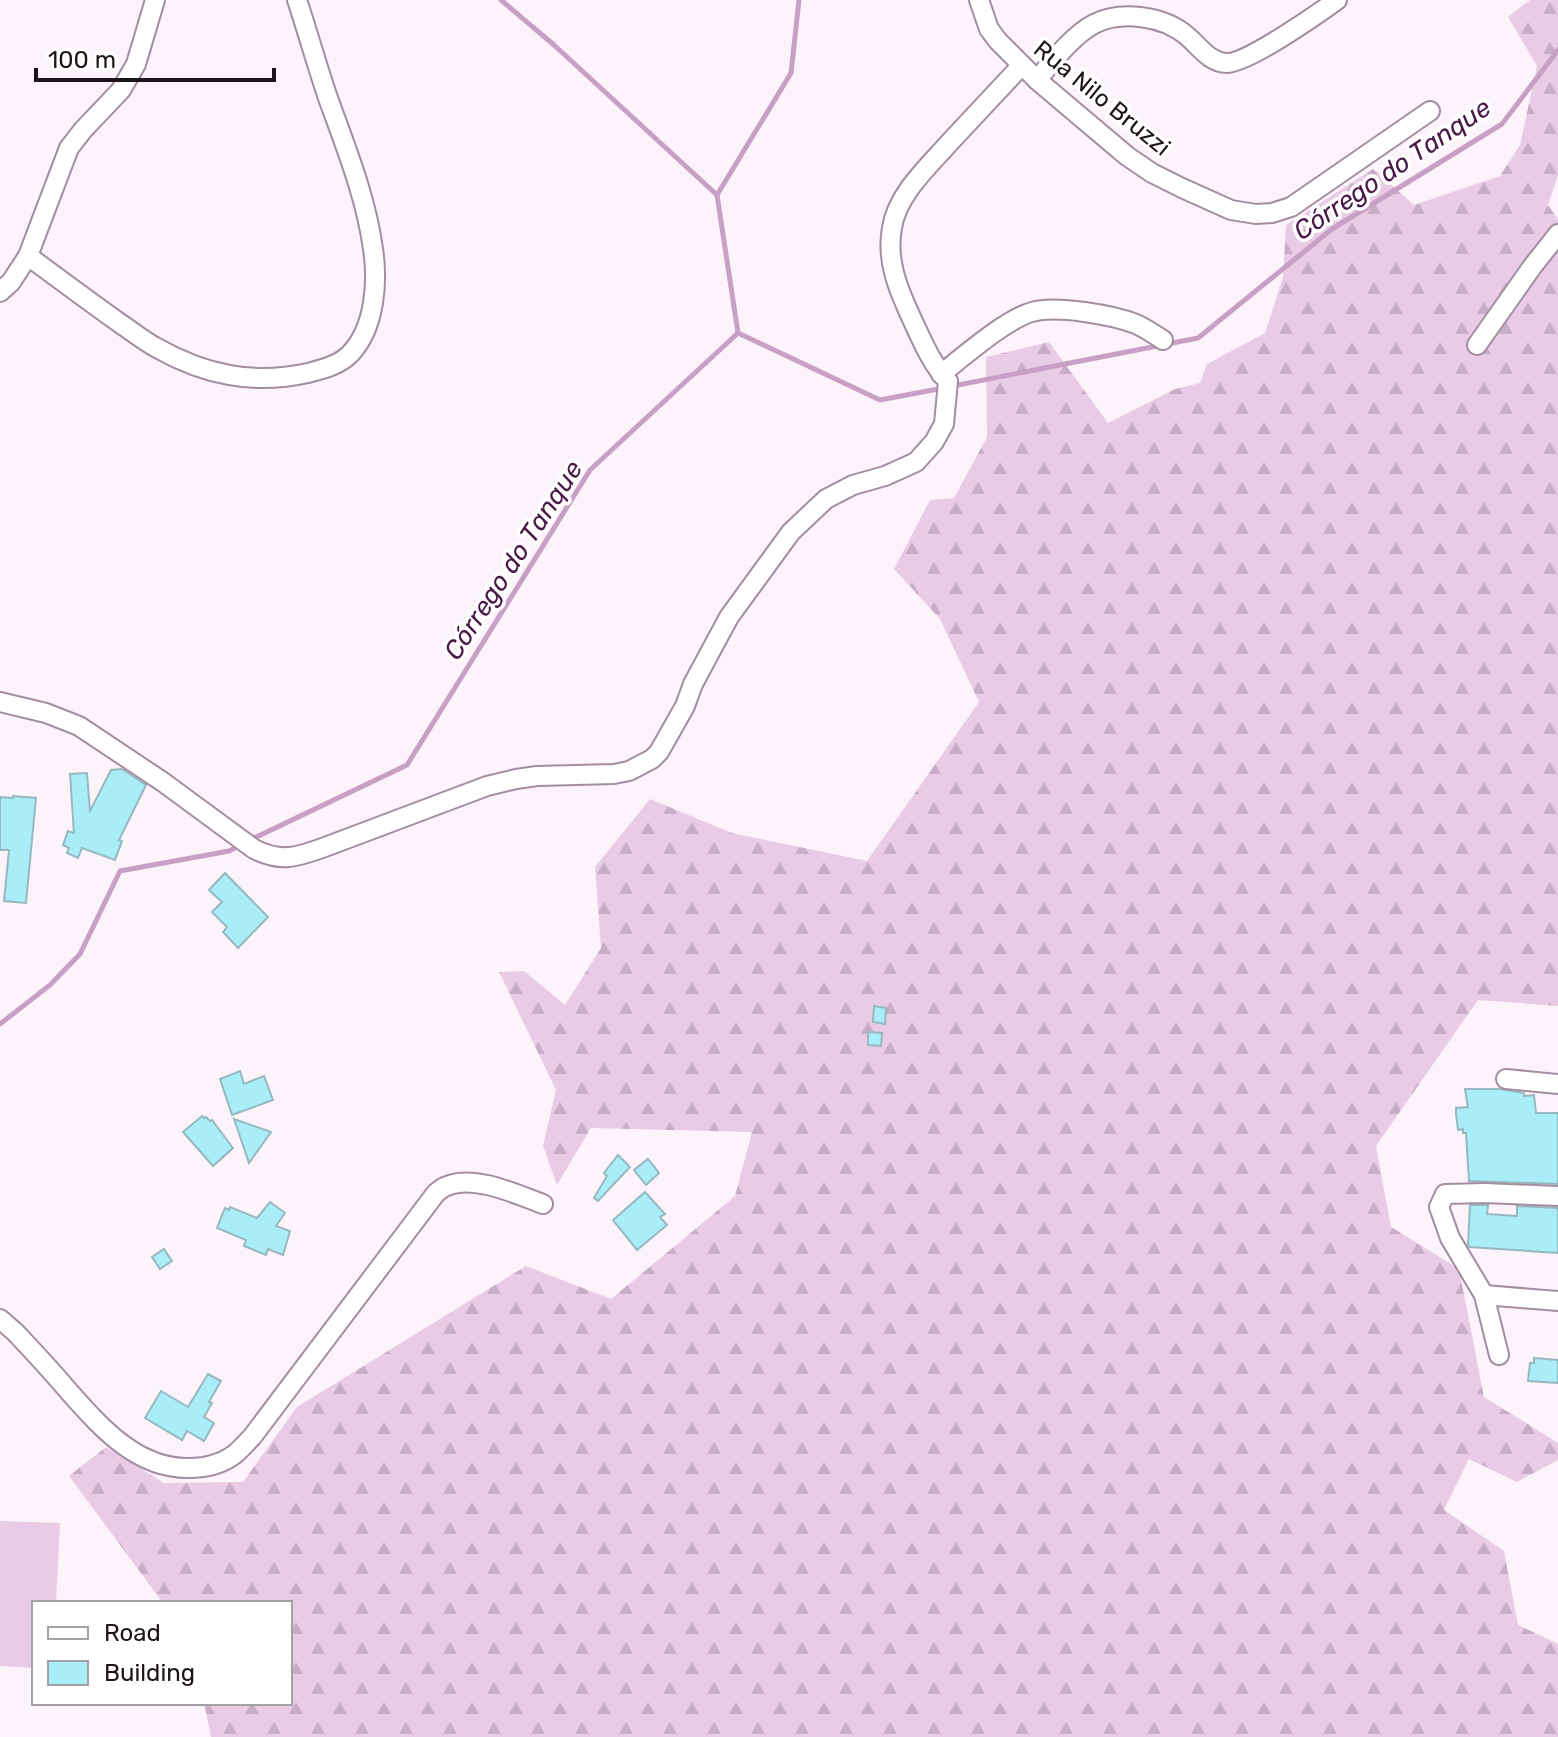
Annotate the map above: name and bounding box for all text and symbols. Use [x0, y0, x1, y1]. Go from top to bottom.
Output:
scale bar [36, 32, 274, 82]
street label: Rua Nilo Bruzzi [1028, 35, 1176, 161]
text: 100 m [48, 46, 116, 74]
water label: Córrego do Tanque [1288, 92, 1497, 247]
water label: Córrego do Tanque [438, 455, 590, 666]
legend [32, 1601, 292, 1705]
text: Road [104, 1619, 161, 1647]
text: Building [104, 1659, 195, 1687]

